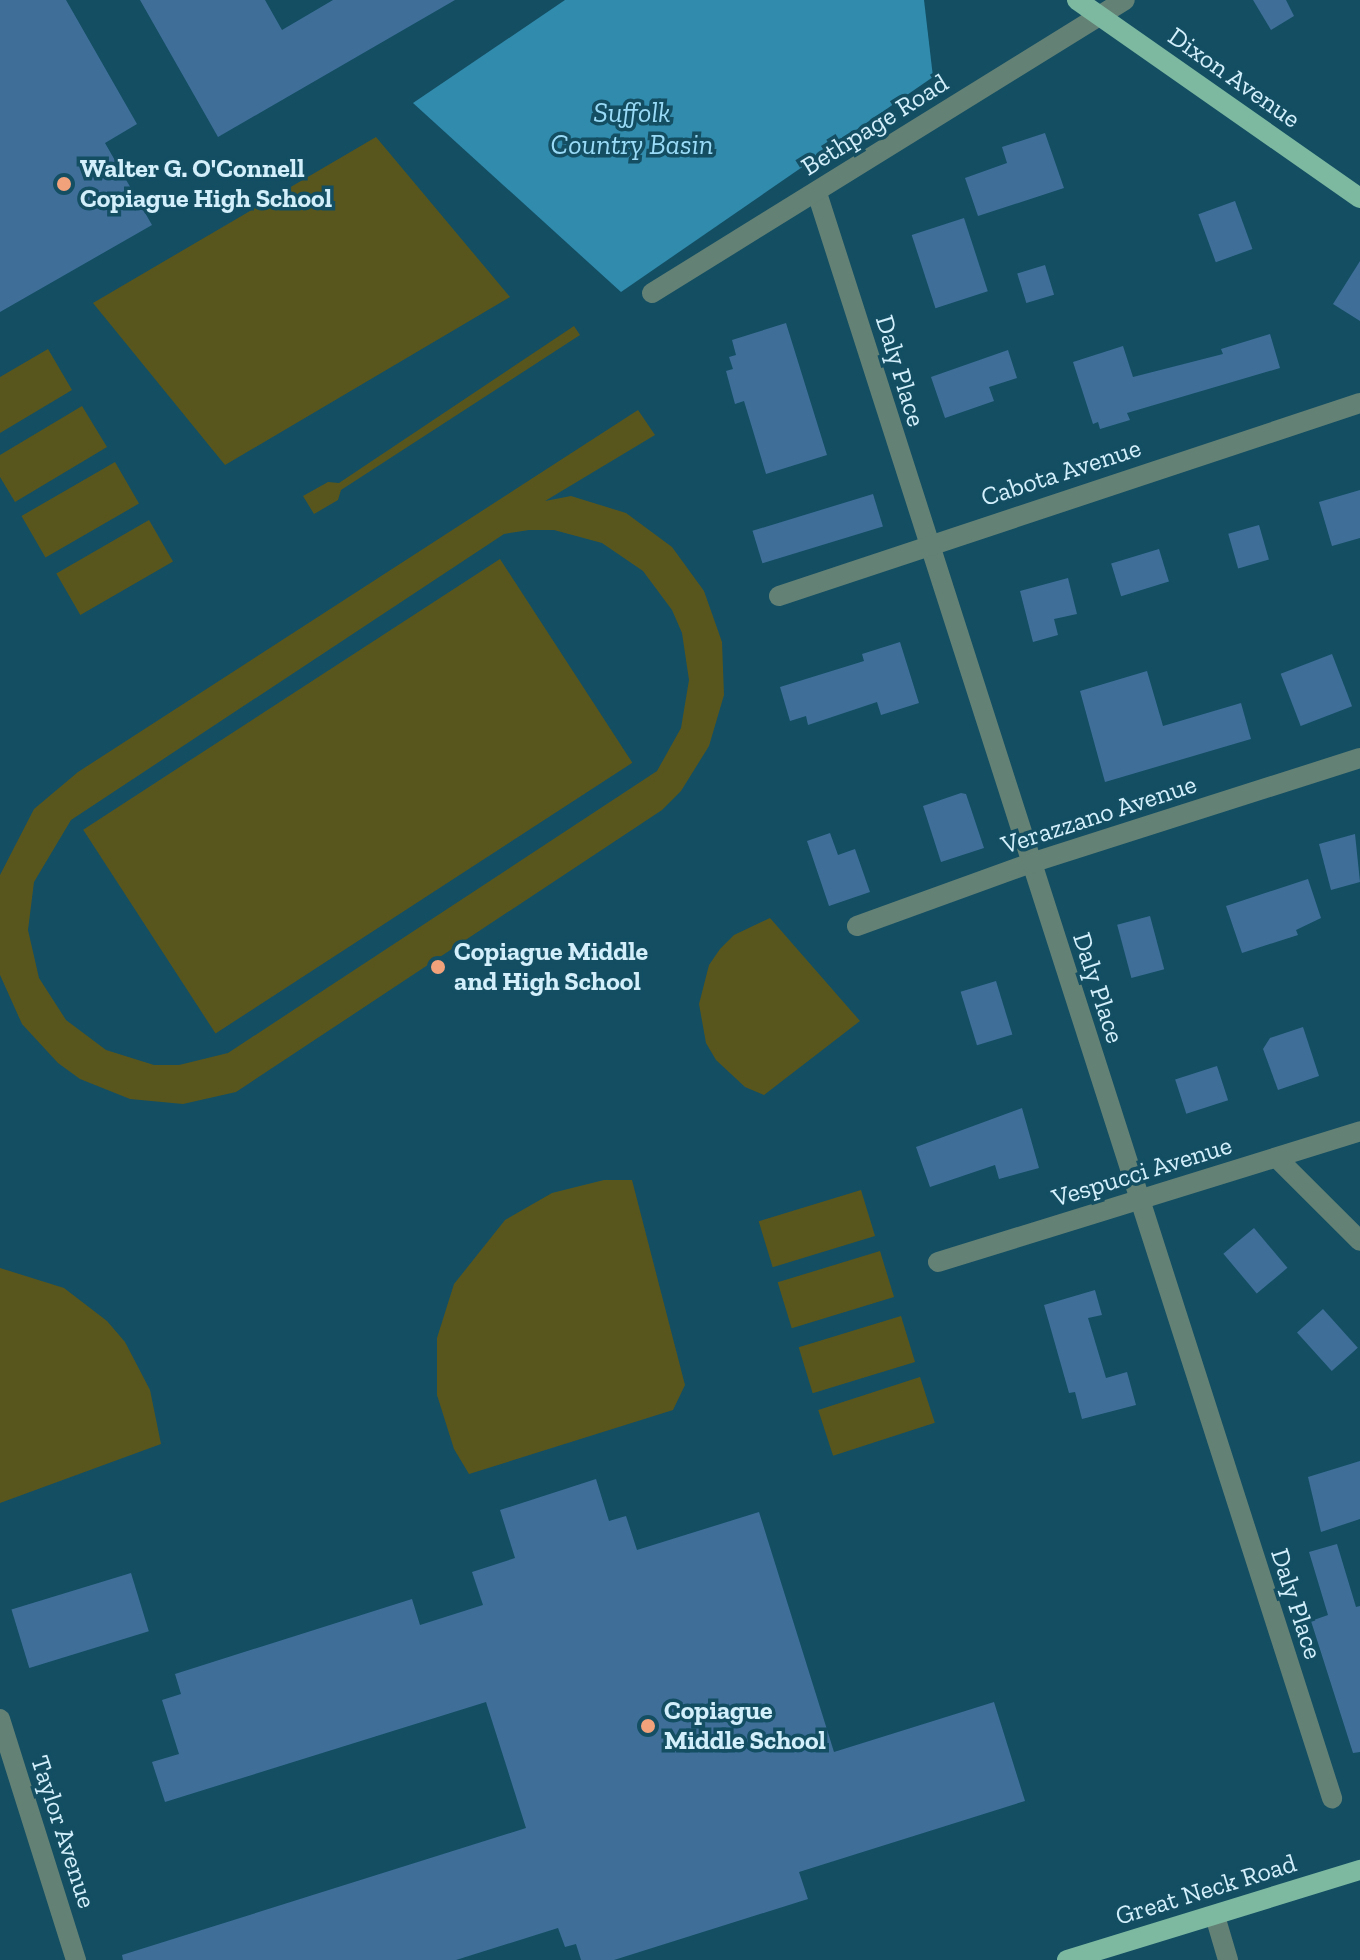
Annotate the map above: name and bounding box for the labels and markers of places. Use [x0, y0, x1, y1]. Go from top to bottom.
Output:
place label: Walter G. O'Connell Copiague High School [80, 153, 332, 214]
marker: Walter G. O'Connell Copiague High School [55, 175, 73, 193]
place label: Copiague Middle and High School [454, 936, 648, 998]
marker: Copiague Middle and High School [429, 958, 447, 976]
place label: Copiague Middle School [664, 1695, 826, 1756]
marker: Copiague Middle School [639, 1717, 657, 1735]

